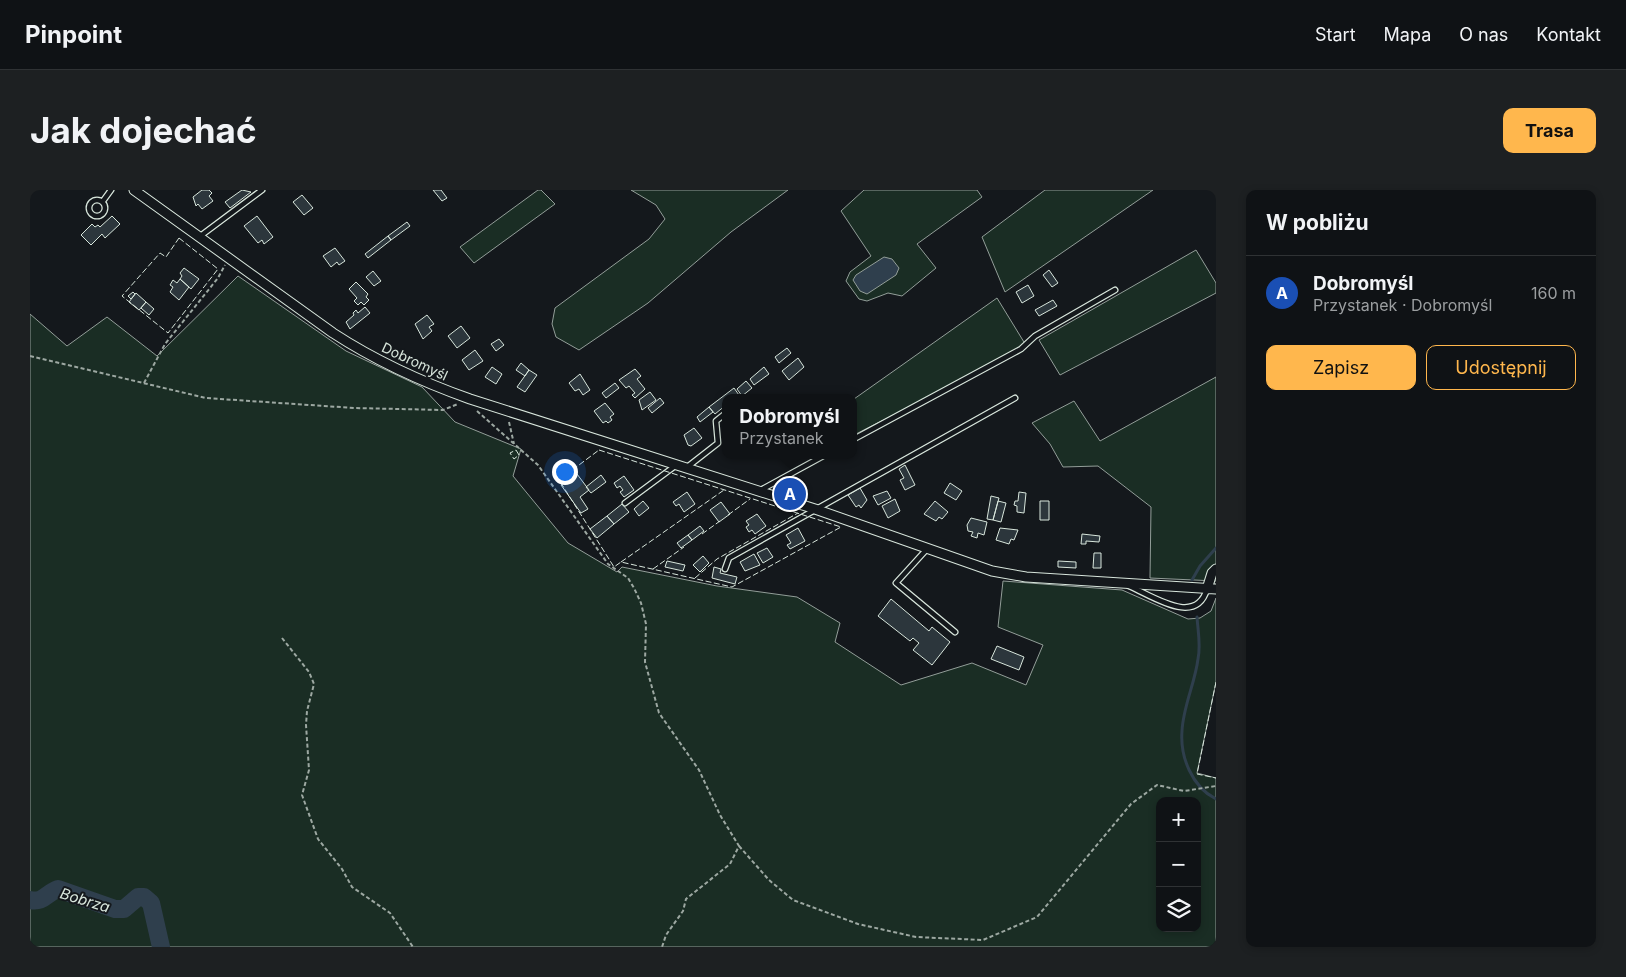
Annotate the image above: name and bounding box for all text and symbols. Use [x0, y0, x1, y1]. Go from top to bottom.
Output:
text: Pinpoint [25, 20, 122, 49]
text: Start [1315, 24, 1356, 45]
text: Mapa [1384, 24, 1431, 45]
text: O nas [1459, 24, 1508, 45]
text: Kontakt [1536, 24, 1601, 45]
button: Trasa [1503, 108, 1596, 153]
text: Jak dojechać [30, 109, 257, 151]
text: W pobliżu [1266, 210, 1369, 235]
text: Dobromyśl [1313, 272, 1414, 295]
text: A [1276, 283, 1288, 303]
text: 160 m [1531, 283, 1576, 303]
text: Przystanek · Dobromyśl [1313, 295, 1492, 315]
street label: Dobromyśl [379, 338, 451, 384]
button: Zapisz [1266, 345, 1416, 390]
button: Udostępnij [1426, 345, 1576, 390]
popup [722, 394, 857, 459]
text: Dobromyśl [739, 405, 840, 428]
text: Przystanek [739, 428, 824, 448]
your location [552, 459, 578, 485]
pin: A [774, 475, 806, 513]
map controls [1156, 797, 1201, 932]
button: + [1156, 797, 1201, 842]
button: − [1156, 842, 1201, 887]
water label: Bobrza [58, 883, 112, 917]
button: layers [1156, 887, 1201, 932]

